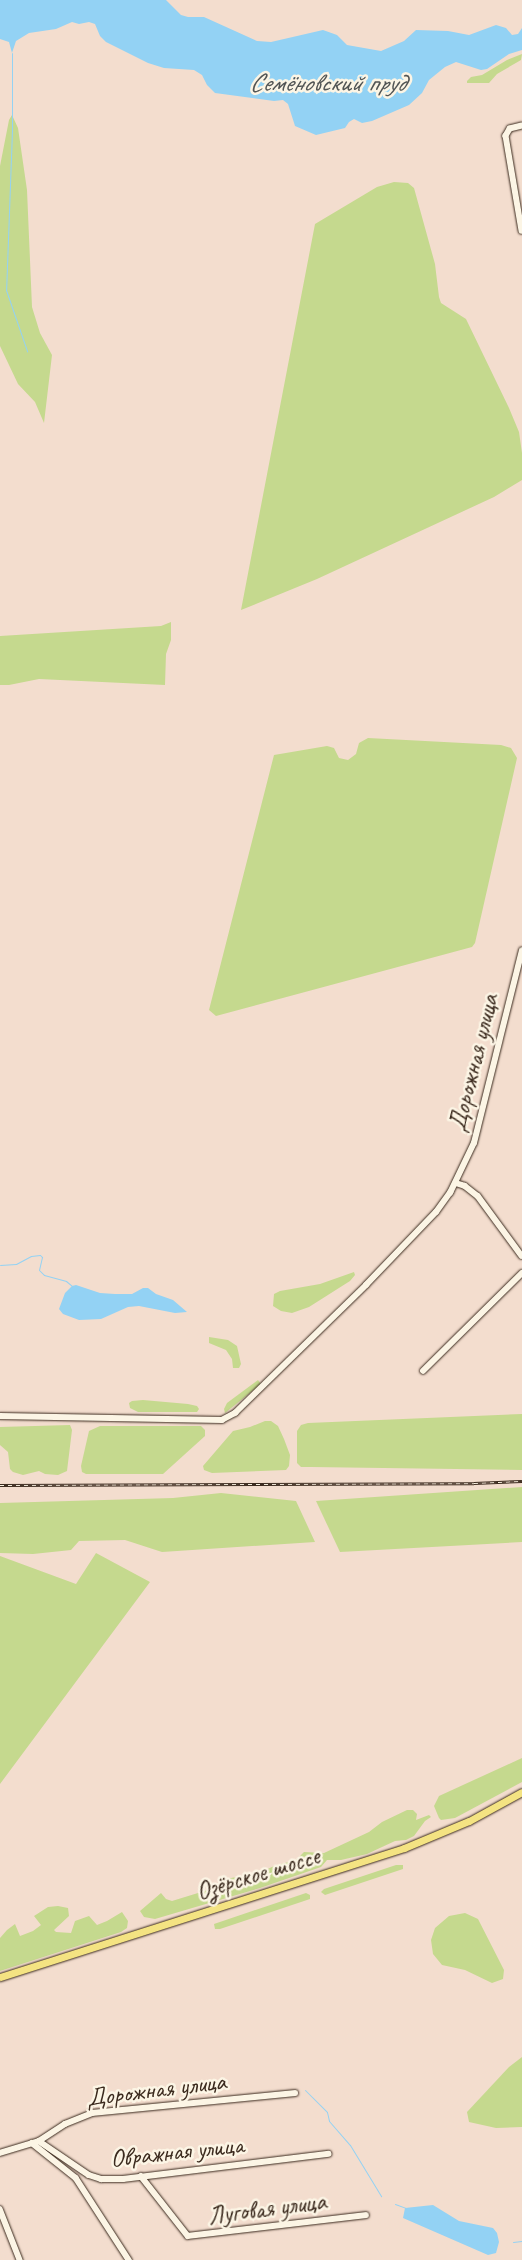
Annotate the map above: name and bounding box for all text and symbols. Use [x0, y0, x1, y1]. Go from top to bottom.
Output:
water label: Семёновский пруд [249, 67, 405, 99]
street label: Дорожная улица [442, 991, 506, 1135]
street label: Озёрское шоссе [193, 1841, 323, 1907]
street label: Дорожная улица [84, 2066, 228, 2114]
street label: Овражная улица [109, 2130, 245, 2174]
street label: Луговая улица [206, 2187, 328, 2231]

